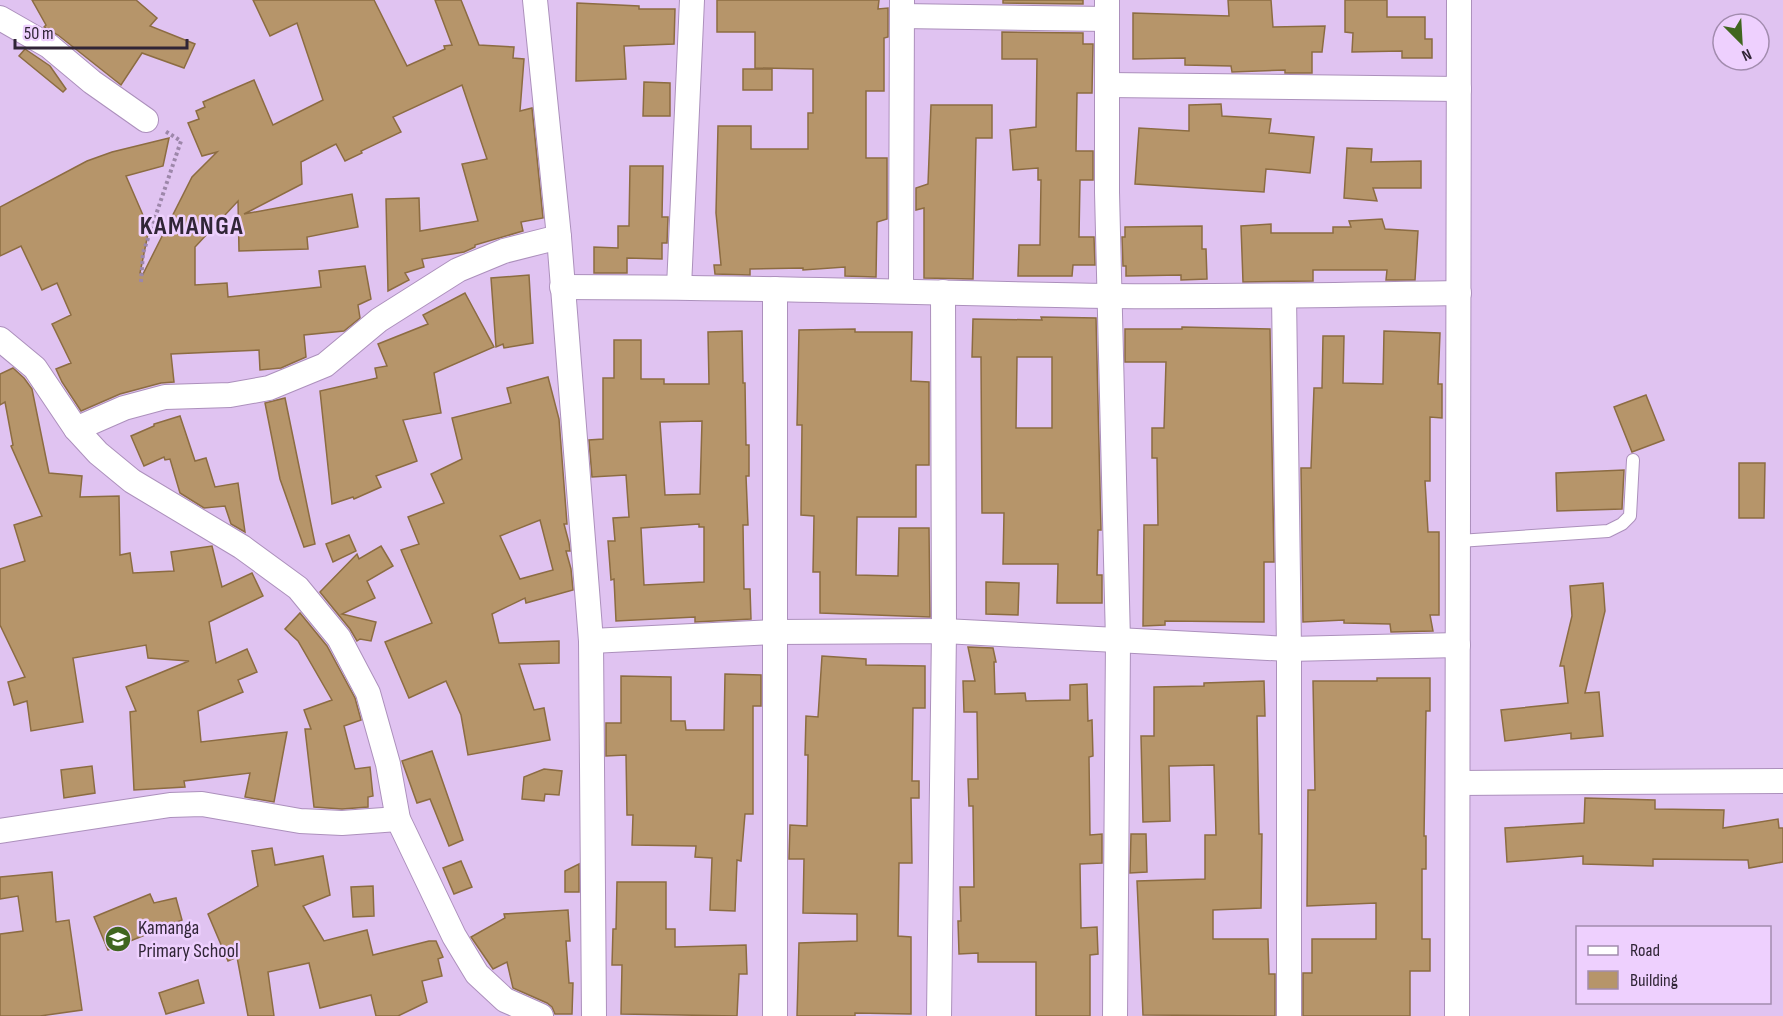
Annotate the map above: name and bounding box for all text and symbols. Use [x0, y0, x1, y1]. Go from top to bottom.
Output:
scale bar [15, 12, 188, 50]
north arrow [1711, 12, 1771, 72]
text: 50 m [24, 23, 54, 44]
text: N [1739, 44, 1754, 65]
district label: KAMANGA [140, 211, 244, 242]
place label: Kamanga Primary School [138, 916, 239, 963]
school or university icon: Kamanga Primary School [103, 924, 133, 954]
legend [1576, 926, 1771, 1004]
text: Road [1630, 940, 1660, 961]
text: Building [1630, 970, 1678, 991]

